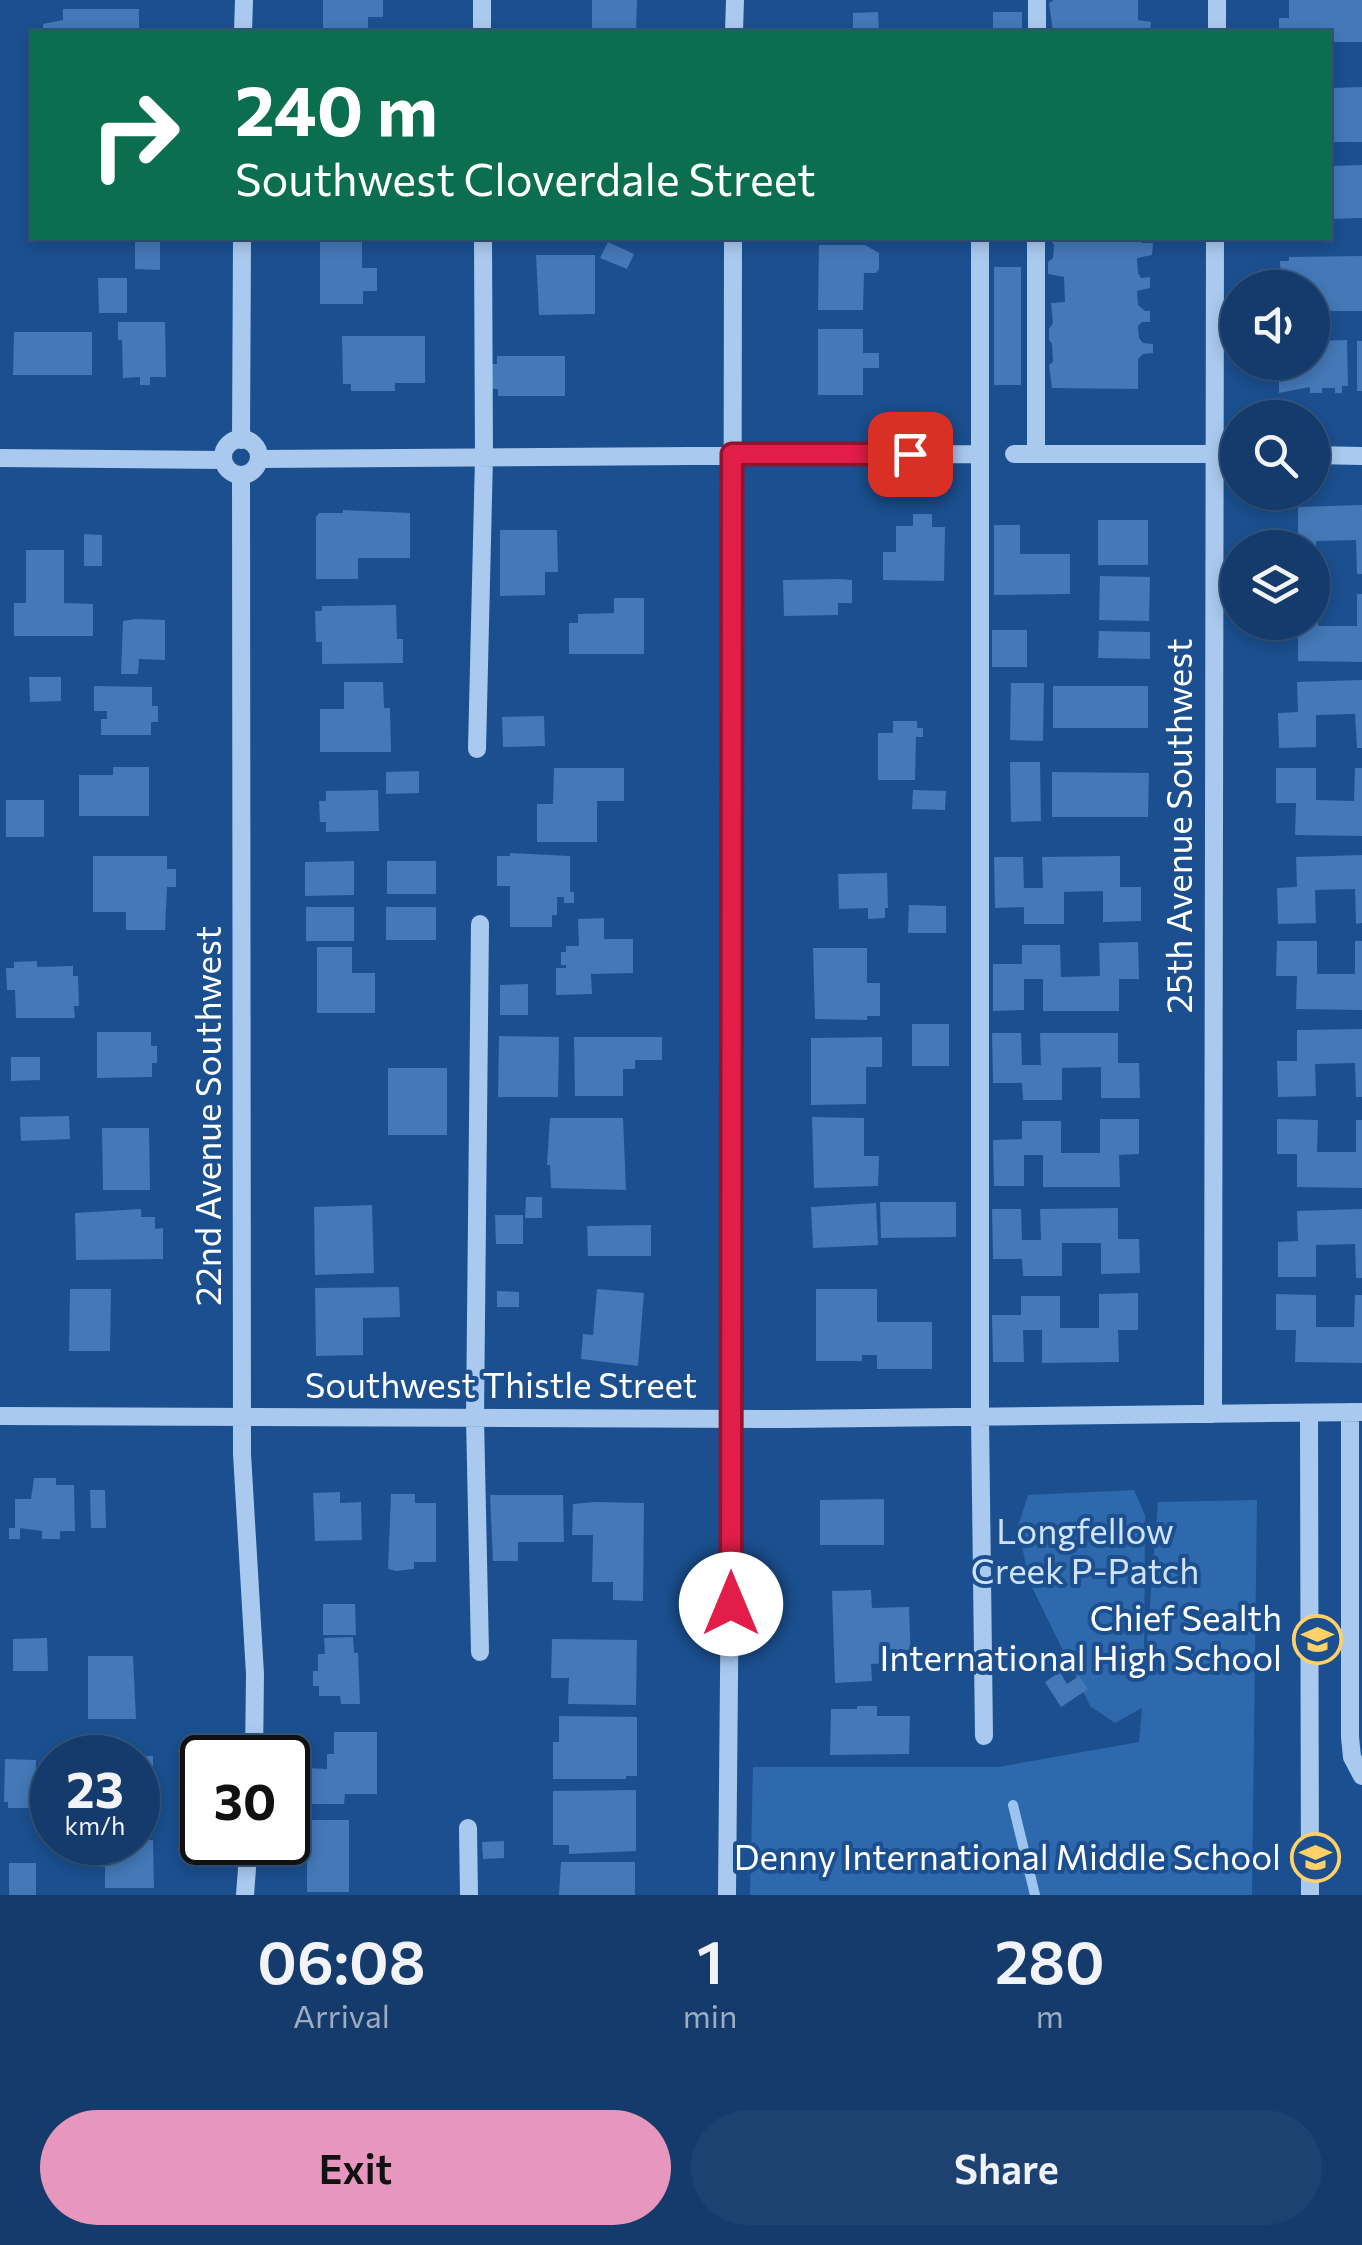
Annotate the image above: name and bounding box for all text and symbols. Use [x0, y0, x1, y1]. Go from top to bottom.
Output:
text: 240 m [235, 65, 438, 150]
icon: right [70, 70, 200, 200]
text: Southwest Cloverdale Street [235, 150, 816, 205]
map controls [1220, 270, 1330, 640]
button: sound [1220, 270, 1330, 380]
button: search [1220, 400, 1330, 510]
pin [868, 412, 953, 497]
icon: arrive [883, 427, 938, 482]
button: layers [1220, 530, 1330, 640]
street label: 25th Avenue Southwest [1156, 638, 1199, 1014]
street label: 22nd Avenue Southwest [185, 926, 228, 1306]
street label: Southwest Thistle Street [305, 1362, 697, 1405]
park label: Longfellow Creek P-Patch [971, 1508, 1199, 1591]
position arrow [679, 1552, 783, 1656]
place label: Chief Sealth International High School [879, 1595, 1282, 1678]
school or university icon: Chief Sealth International High School [1291, 1613, 1343, 1665]
speed limit sign: 30 [180, 1735, 310, 1865]
text: 23 [66, 1757, 124, 1818]
text: km/h [65, 1810, 125, 1840]
school or university icon: Denny International Middle School [1290, 1832, 1342, 1884]
place label: Denny International Middle School [734, 1834, 1281, 1877]
text: 06:08 [257, 1923, 426, 1996]
text: 1 [697, 1923, 723, 1996]
text: 280 [995, 1923, 1105, 1996]
text: Arrival [293, 1995, 390, 2035]
text: min [683, 1995, 737, 2035]
text: m [1036, 1995, 1064, 2035]
button: Exit [40, 2110, 671, 2225]
button: Share [691, 2110, 1322, 2225]

